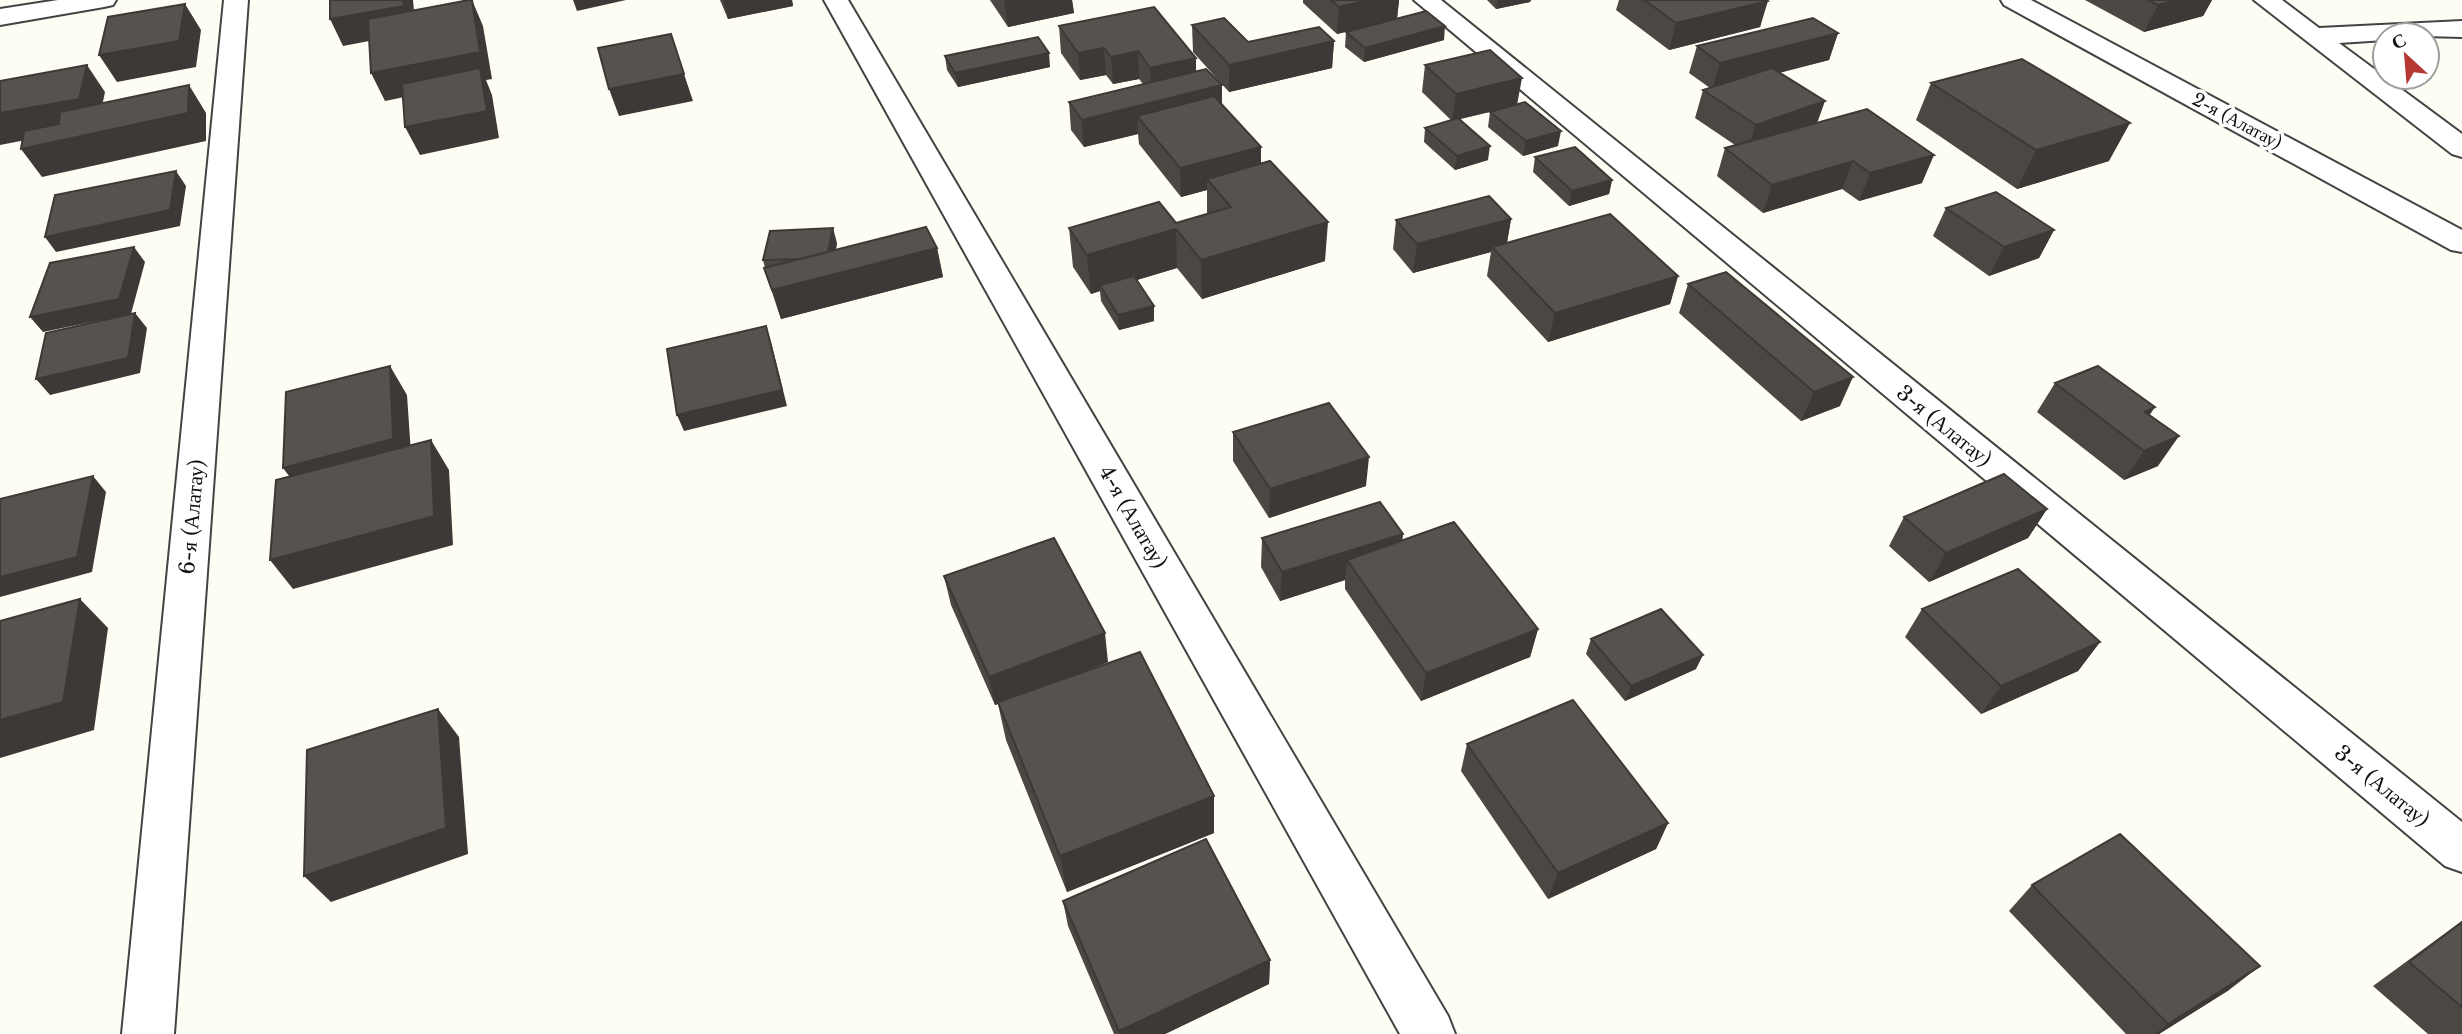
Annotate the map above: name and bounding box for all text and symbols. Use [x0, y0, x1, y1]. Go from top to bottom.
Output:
north arrow [2371, 21, 2441, 91]
text: С [2388, 28, 2410, 55]
street label: 2-я (Алатау) [2188, 88, 2286, 154]
street label: 3-я (Алатау) [1891, 380, 1997, 472]
street label: 6-я (Алатау) [174, 458, 210, 576]
street label: 4-я (Алатау) [1093, 461, 1173, 573]
street label: 3-я (Алатау) [2329, 740, 2435, 832]

